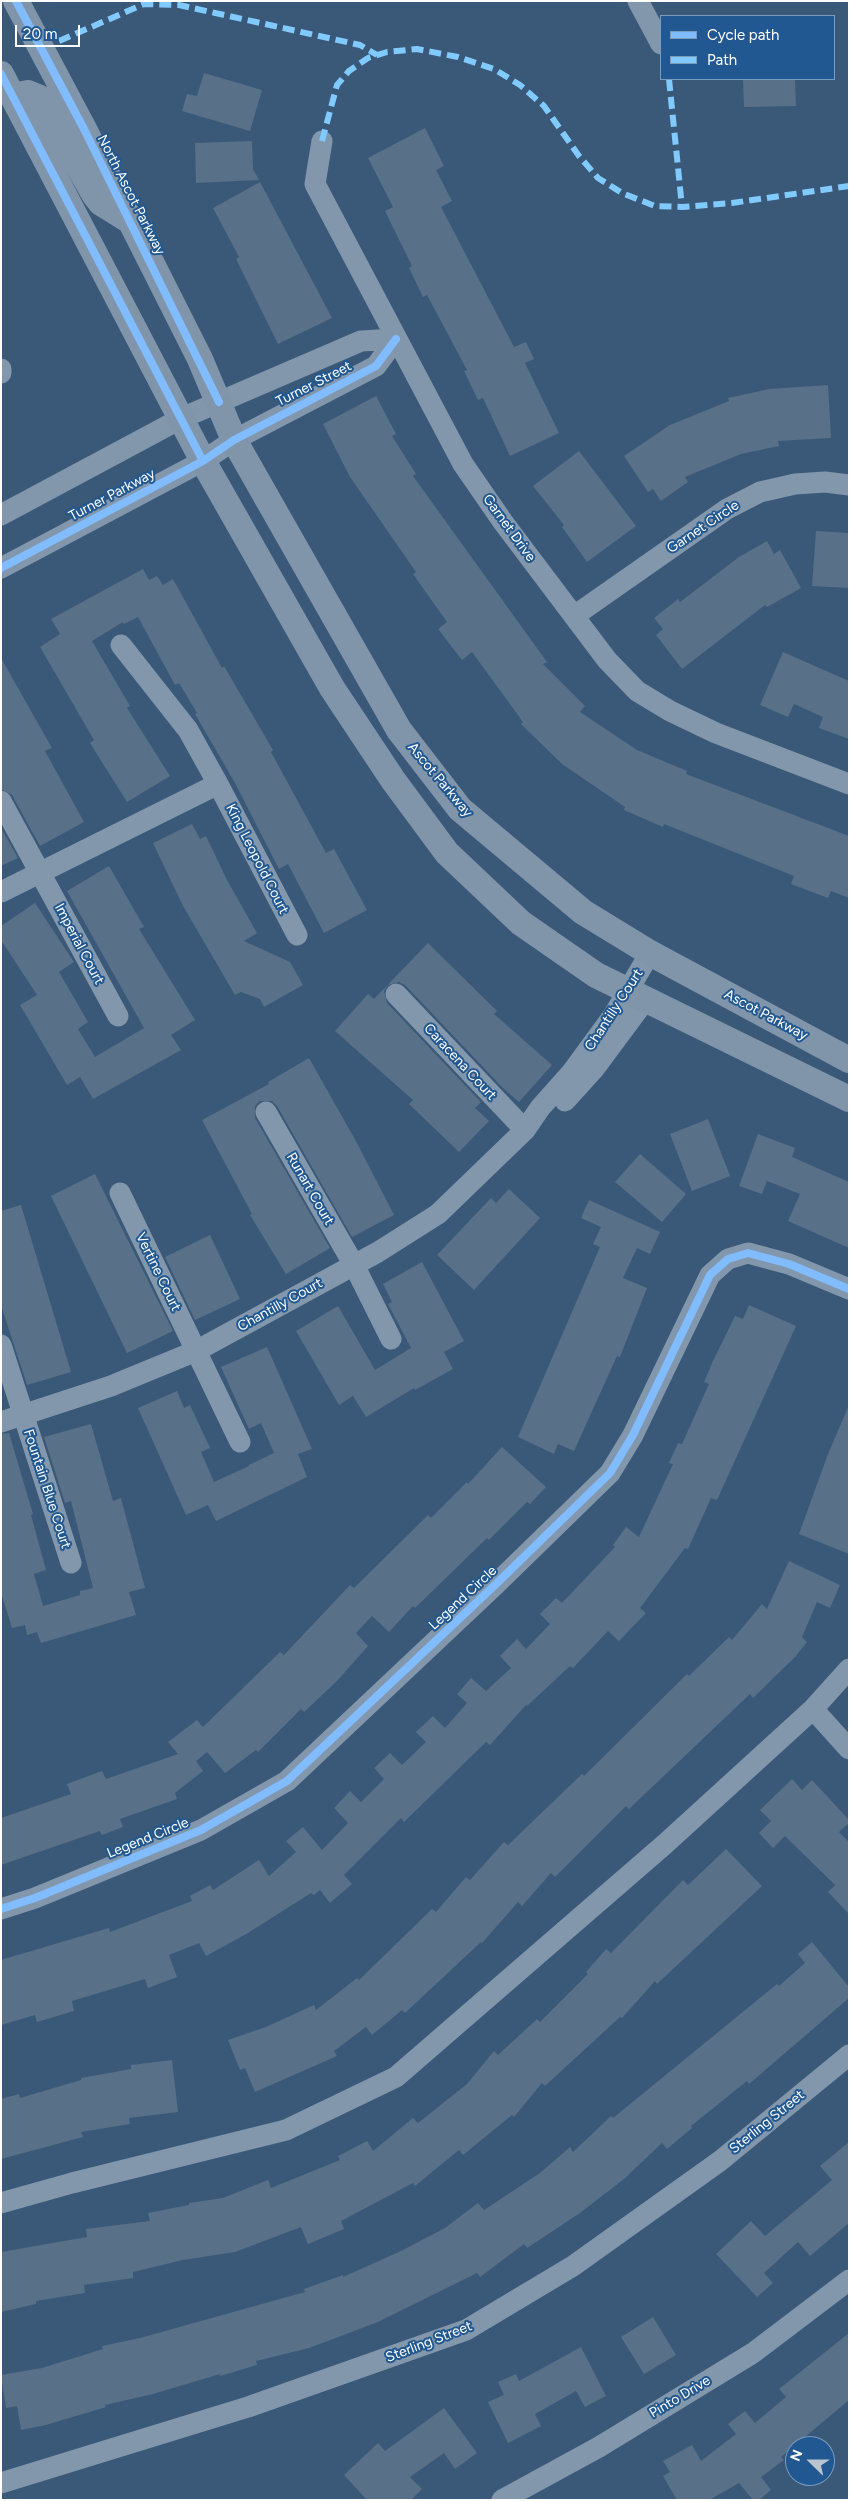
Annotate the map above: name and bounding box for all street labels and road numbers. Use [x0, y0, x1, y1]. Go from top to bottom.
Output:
street label: North Ascot Parkway [93, 132, 169, 258]
street label: Turner Street [273, 358, 355, 410]
street label: Turner Parkway [66, 465, 158, 525]
street label: Garnet Drive [479, 491, 539, 565]
street label: Garnet Circle [664, 497, 742, 557]
street label: Ascot Parkway [404, 739, 476, 821]
street label: King Leopold Court [222, 801, 292, 917]
street label: Imperial Court [51, 901, 107, 987]
street label: Chantilly Court [581, 966, 647, 1054]
street label: Ascot Parkway [721, 986, 811, 1044]
street label: Caracena Court [420, 1020, 500, 1104]
street label: Runart Court [282, 1150, 338, 1228]
street label: Vertine Court [132, 1230, 184, 1314]
street label: Chantilly Court [235, 1275, 325, 1335]
street label: Fountain Blue Court [20, 1427, 74, 1551]
street label: Legend Circle [426, 1562, 500, 1634]
street label: Legend Circle [105, 1814, 191, 1862]
street label: Sterling Street [726, 2087, 808, 2157]
street label: Sterling Street [383, 2318, 475, 2366]
street label: Pinto Drive [646, 2372, 714, 2422]

